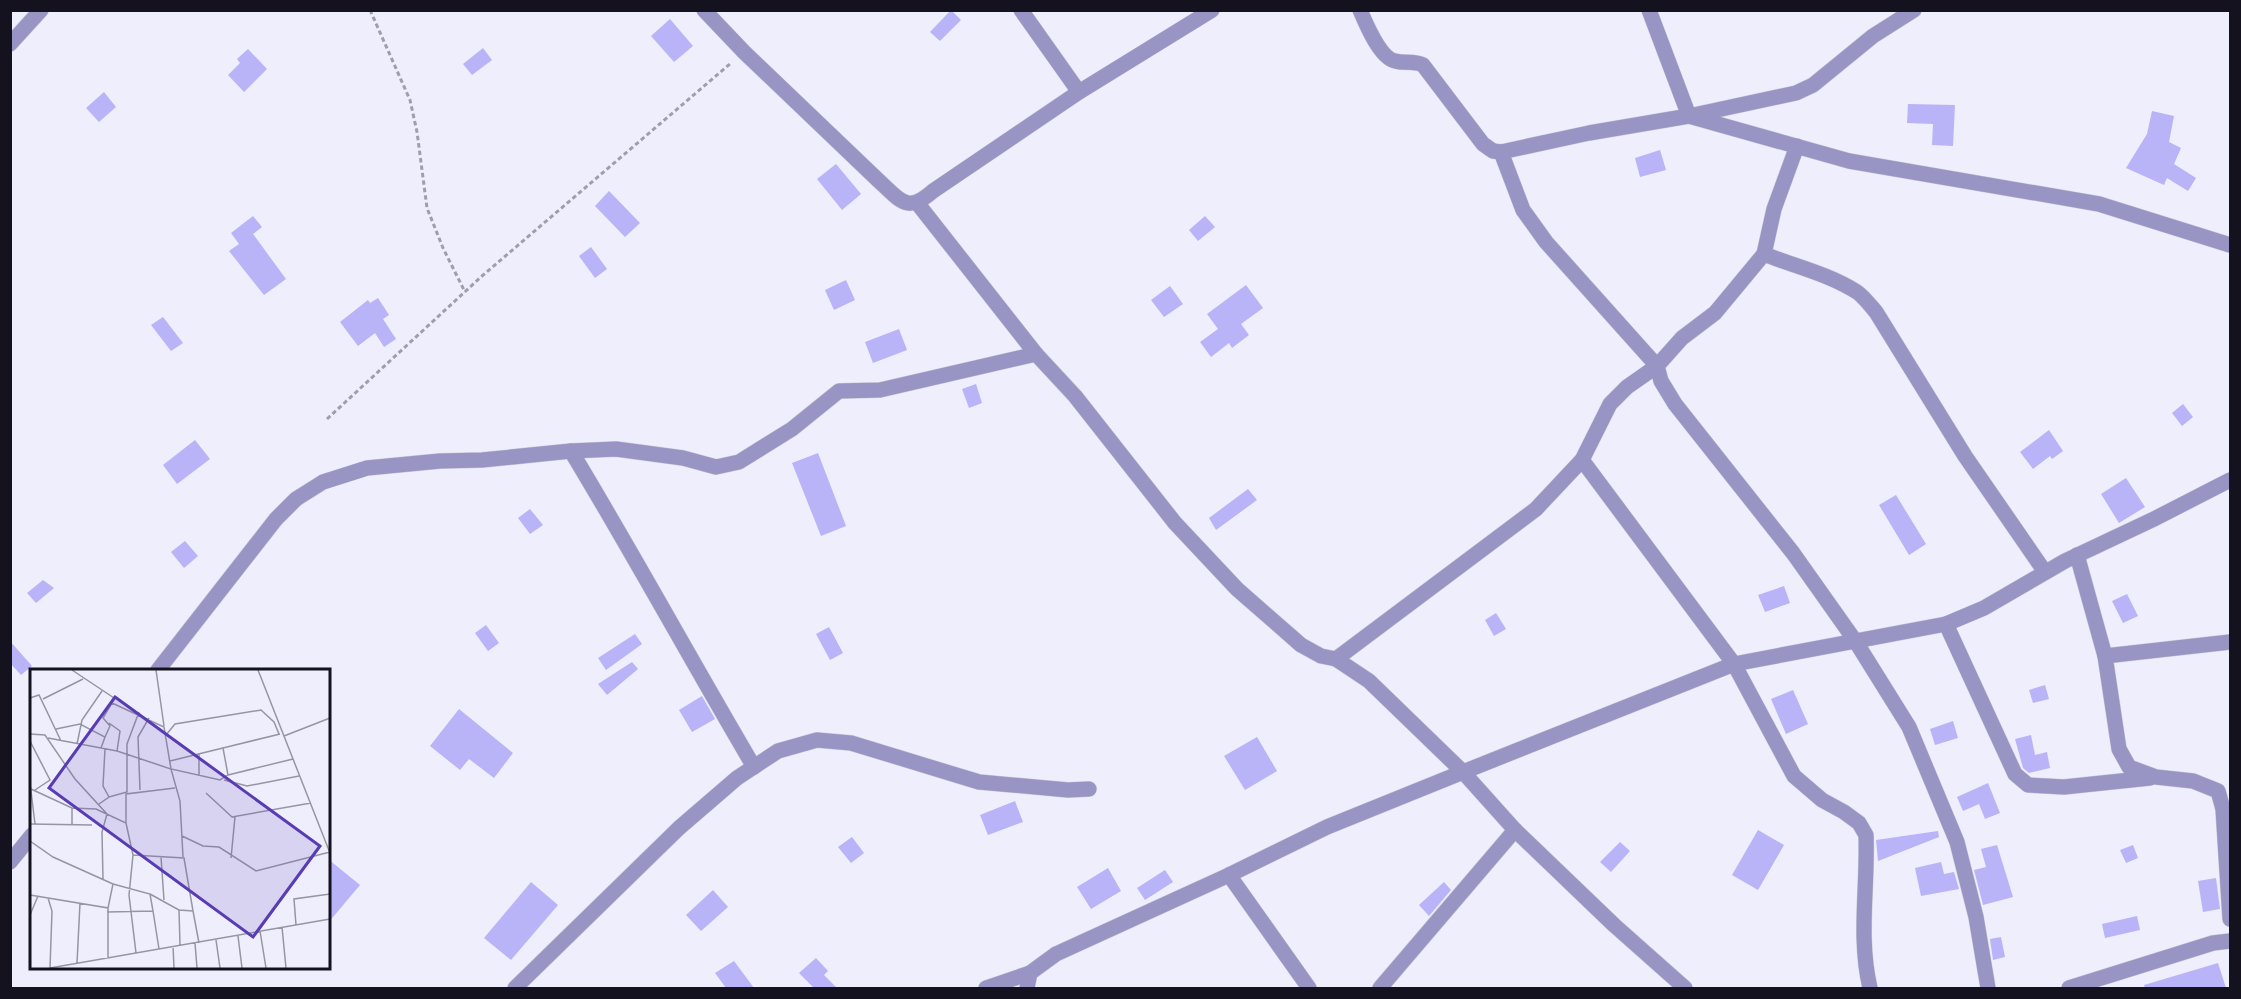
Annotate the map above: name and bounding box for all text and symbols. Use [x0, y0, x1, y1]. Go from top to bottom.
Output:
inset map [30, 669, 330, 969]

